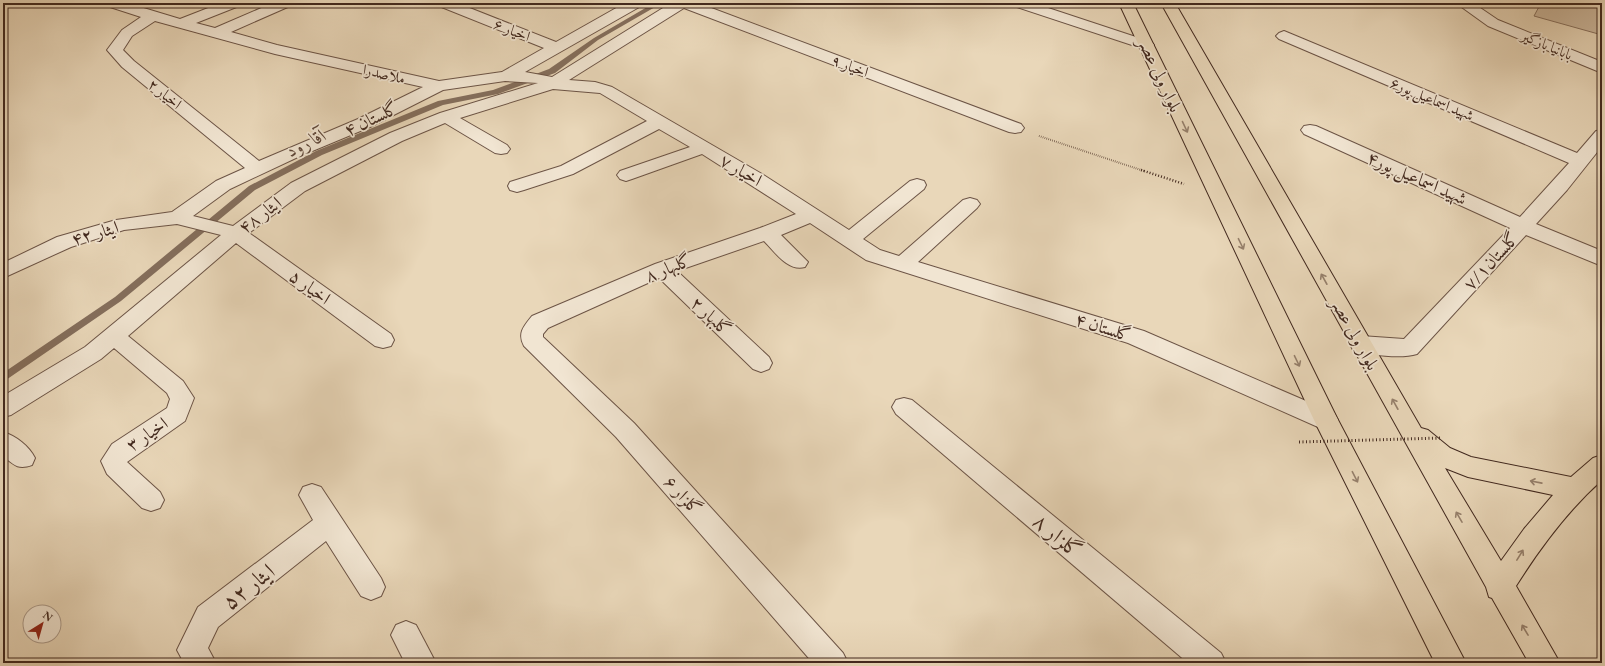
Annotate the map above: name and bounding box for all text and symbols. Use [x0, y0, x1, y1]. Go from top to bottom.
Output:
street label: اخیار ۶ [491, 14, 533, 45]
street label: بابانیا بازگیر [1517, 24, 1576, 64]
street label: بلوار ولی عصر [1131, 32, 1188, 116]
street label: اخیار ۹ [829, 50, 871, 81]
street label: ملاصدرا [361, 59, 407, 88]
street label: شهید اسماعیل پور۶ [1387, 72, 1477, 127]
street label: اخیار ۲ [145, 74, 186, 113]
street label: گلستان ۴ [340, 96, 402, 141]
one-way arrow [1182, 120, 1189, 132]
water label: آقا رود [282, 122, 330, 163]
street label: شهید اسماعیل پور۴ [1363, 145, 1471, 212]
street label: اخیار ۷ [716, 148, 767, 191]
street label: ایثار ۴۸ [234, 191, 287, 239]
street label: ایثار ۴۲ [69, 215, 122, 251]
street label: گلستان۷/۱ [1458, 227, 1523, 295]
one-way arrow [1238, 238, 1245, 250]
street label: گلبهار ۸ [641, 248, 695, 288]
street label: اخیار ۵ [285, 264, 336, 309]
one-way arrow [1320, 273, 1328, 285]
street label: گلبهار ۲ [685, 291, 737, 341]
street label: بلوار ولی عصر [1324, 292, 1385, 375]
street label: گلستان ۴ [1072, 307, 1134, 346]
one-way arrow [1294, 355, 1301, 367]
one-way arrow [1390, 398, 1398, 410]
street label: اخیار ۳ [121, 411, 172, 456]
street label: گلزار ۶ [659, 470, 707, 520]
one-way arrow [1352, 471, 1359, 483]
one-way arrow [1529, 478, 1542, 486]
street label: گلزار ۸ [1027, 506, 1088, 564]
one-way arrow [1454, 511, 1462, 523]
one-way arrow [1516, 550, 1524, 561]
street label: ایثار ۵۲ [216, 557, 280, 616]
north arrow [22, 604, 62, 644]
text: N [40, 608, 56, 624]
one-way arrow [1520, 624, 1528, 636]

